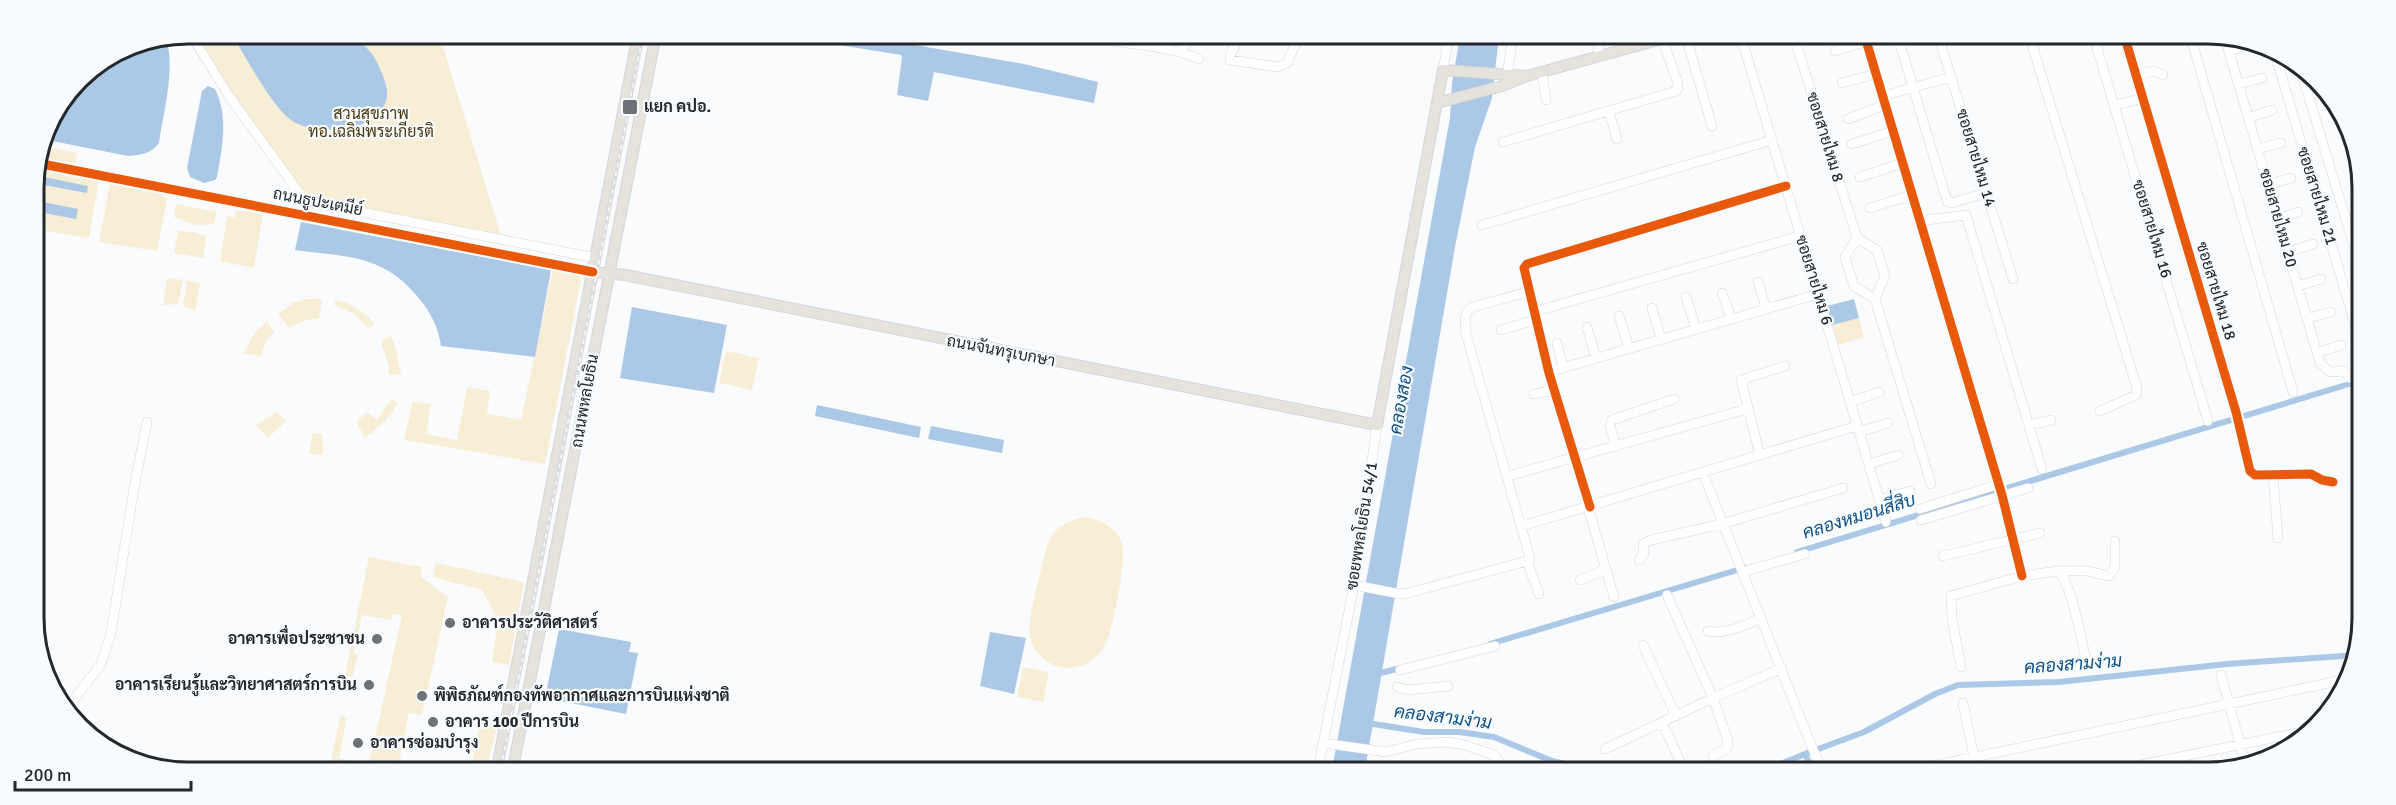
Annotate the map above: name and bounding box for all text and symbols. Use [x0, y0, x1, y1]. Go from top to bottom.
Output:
street label: ซอยสายไหม 8 [1802, 89, 1850, 184]
place label: แยก คปอ. [644, 97, 711, 117]
marker: แยก คปอ. [621, 98, 639, 116]
park label: สวนสุขภาพ ทอ.เฉลิมพระเกียรติ [308, 104, 434, 142]
street label: ซอยสายไหม 14 [1952, 106, 2002, 210]
street label: ซอยสายไหม 21 [2293, 144, 2343, 248]
street label: ซอยสายไหม 20 [2254, 166, 2304, 270]
street label: ซอยสายไหม 16 [2128, 177, 2178, 281]
street label: ถนนธูปะเตมีย์ [271, 181, 365, 221]
street label: ซอยสายไหม 6 [1791, 232, 1839, 327]
street label: ซอยสายไหม 18 [2192, 239, 2242, 343]
street label: ถนนจันทรุเบกษา [945, 330, 1057, 372]
street label: ถนนพหลโยธิน [565, 352, 603, 449]
water label: คลองสอง [1384, 364, 1418, 436]
street label: ซอยพหลโยธิน 54/1 [1340, 460, 1382, 592]
water label: คลองหมอนสี่สิบ [1798, 483, 1919, 544]
place label: อาคารประวัติศาสตร์ [462, 611, 599, 633]
marker: อาคารประวัติศาสตร์ [443, 616, 457, 630]
place label: อาคารเพื่อประชาชน [228, 624, 365, 649]
marker: อาคารเพื่อประชาชน [370, 632, 384, 646]
water label: คลองสามง่าม [2023, 649, 2123, 678]
place label: อาคารเรียนรู้และวิทยาศาสตร์การบิน [115, 673, 357, 697]
marker: อาคารเรียนรู้และวิทยาศาสตร์การบิน [362, 678, 376, 692]
place label: พิพิธภัณฑ์กองทัพอากาศและการบินแห่งชาติ [434, 684, 730, 706]
marker: พิพิธภัณฑ์กองทัพอากาศและการบินแห่งชาติ [415, 689, 429, 703]
water label: คลองสามง่าม [1393, 699, 1493, 734]
place label: อาคาร 100 ปีการบิน [445, 711, 579, 732]
marker: อาคาร 100 ปีการบิน [426, 715, 440, 729]
place label: อาคารซ่อมบำรุง [370, 732, 479, 754]
marker: อาคารซ่อมบำรุง [351, 736, 365, 750]
scale bar [15, 754, 190, 792]
text: 200 m [24, 764, 71, 786]

